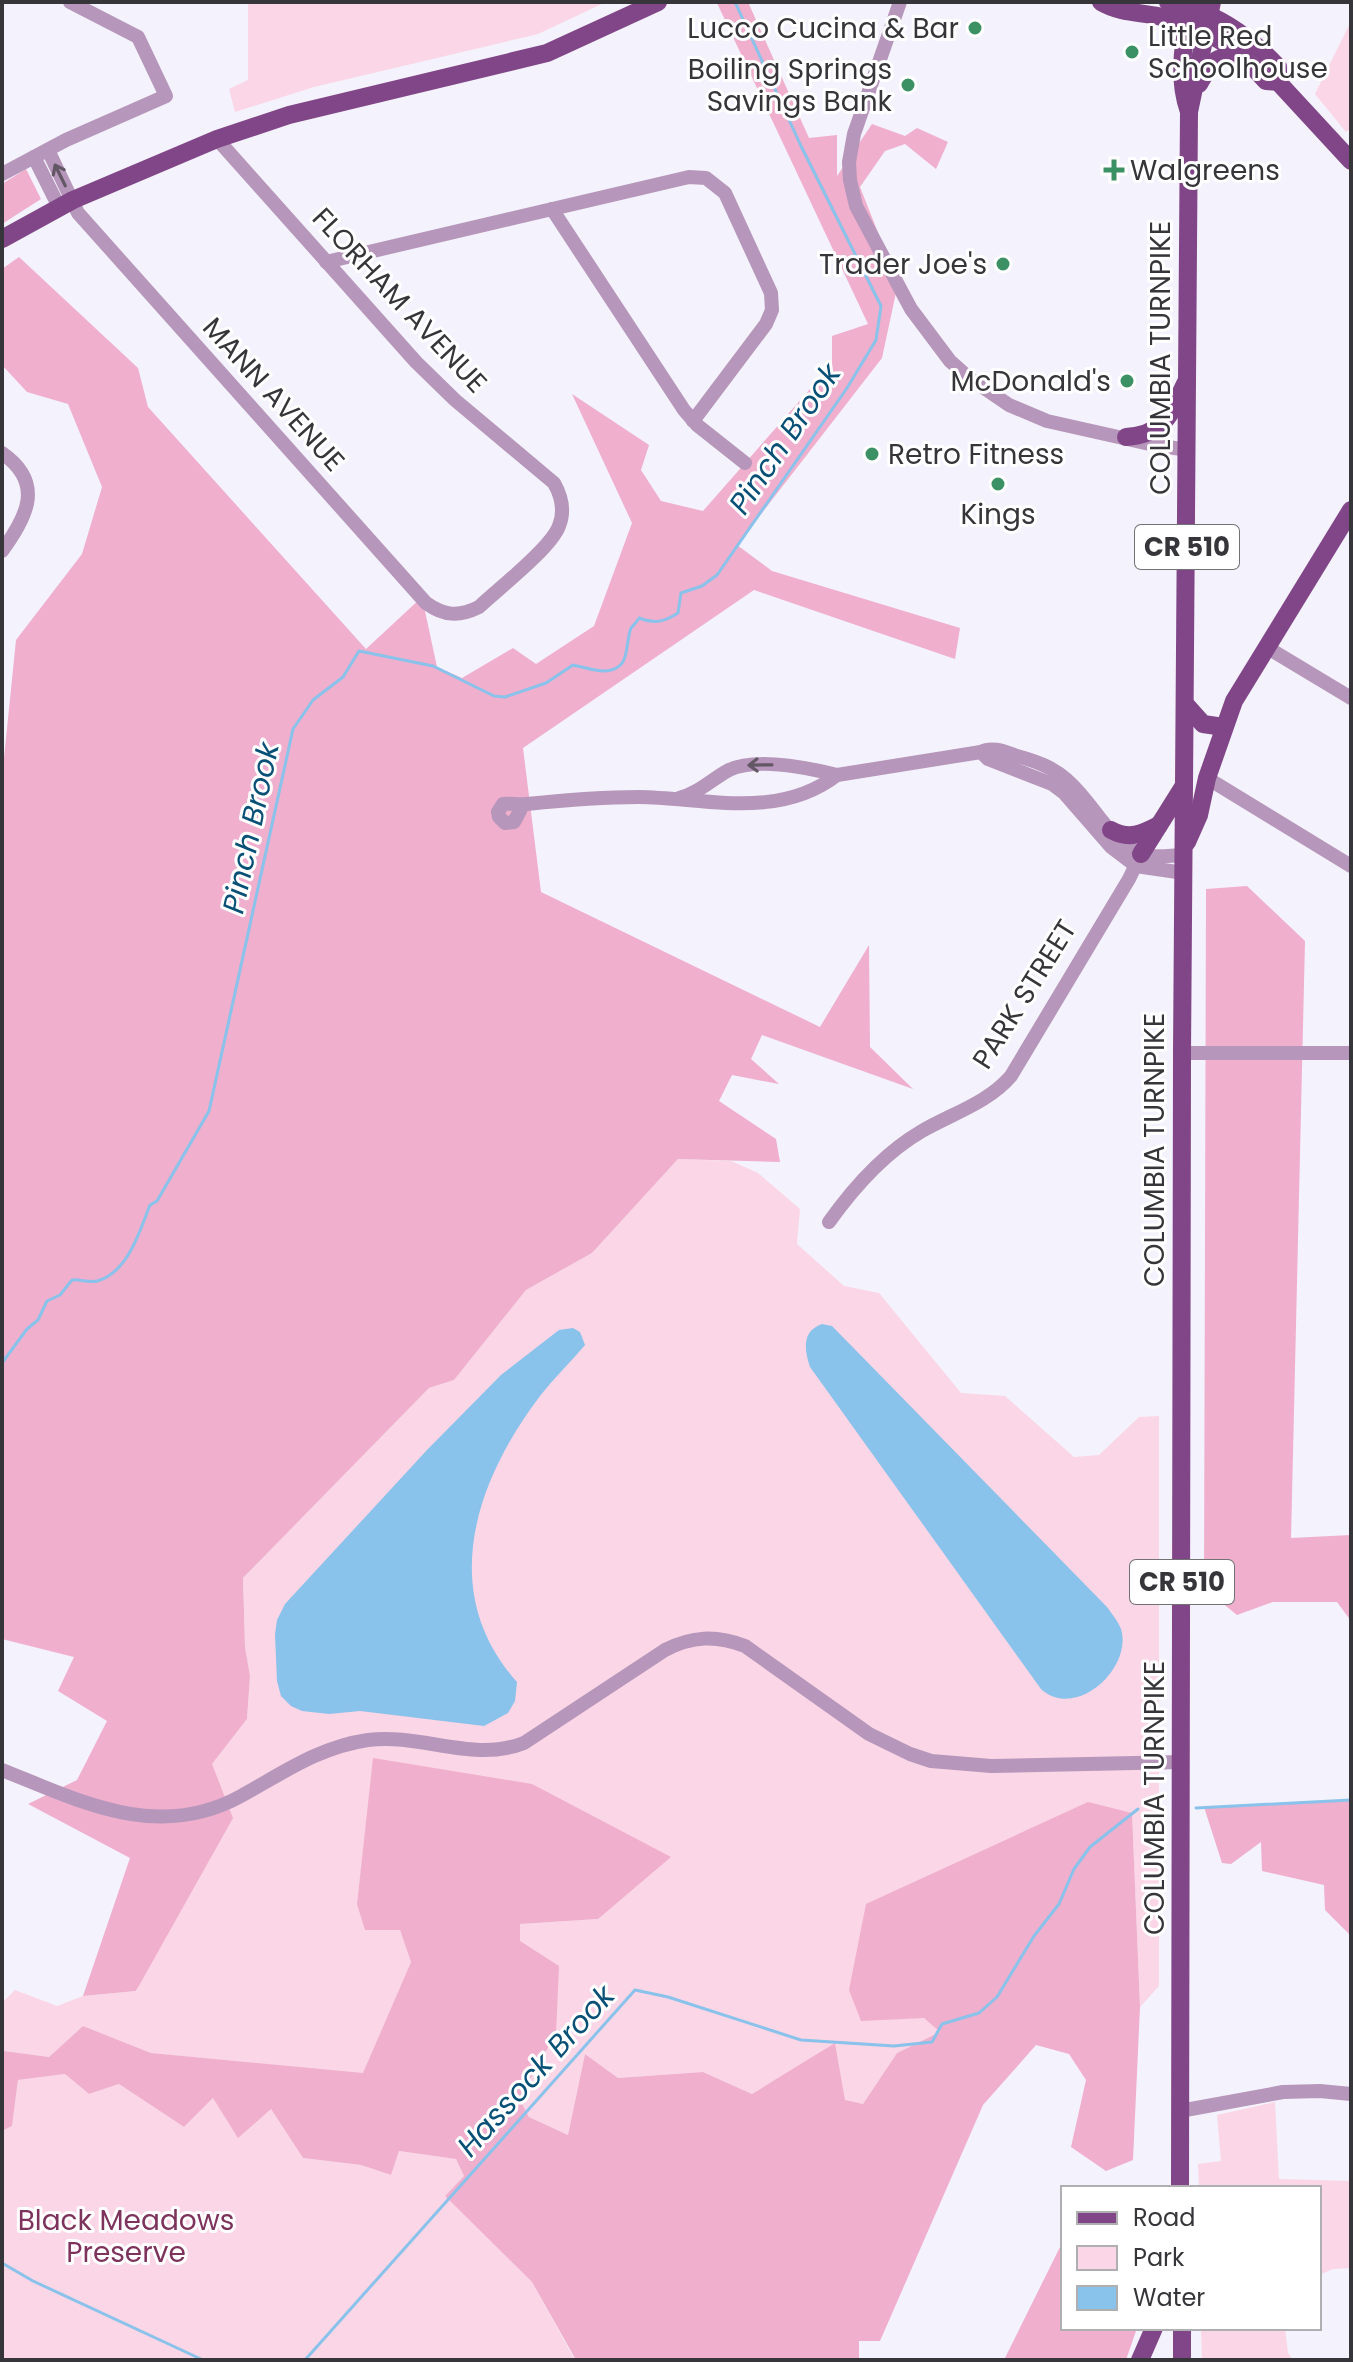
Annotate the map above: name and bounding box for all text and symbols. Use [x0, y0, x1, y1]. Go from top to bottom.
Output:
place label: Lucco Cucina & Bar [687, 9, 959, 48]
place label: Little Red Schoolhouse [1148, 17, 1328, 88]
marker: Lucco Cucina & Bar [966, 19, 984, 37]
marker: Little Red Schoolhouse [1123, 43, 1141, 61]
place label: Boiling Springs Savings Bank [688, 50, 893, 121]
marker: Boiling Springs Savings Bank [899, 76, 917, 94]
place label: Walgreens [1130, 151, 1280, 190]
marker: Walgreens [1105, 161, 1123, 179]
one-way arrow [52, 164, 68, 188]
street label: FLORHAM AVENUE [303, 199, 496, 401]
street label: COLUMBIA TURNPIKE [1141, 221, 1180, 495]
place label: Trader Joe's [819, 245, 987, 284]
marker: Trader Joe's [994, 255, 1012, 273]
street label: MANN AVENUE [194, 309, 353, 480]
water label: Pinch Brook [718, 353, 852, 523]
place label: McDonald's [950, 362, 1111, 401]
marker: McDonald's [1118, 372, 1136, 390]
place label: Retro Fitness [888, 435, 1064, 474]
marker: Retro Fitness [863, 445, 881, 463]
marker: Kings [989, 475, 1007, 493]
place label: Kings [960, 495, 1036, 534]
road number: CR 510 [1135, 525, 1239, 569]
water label: Pinch Brook [211, 737, 290, 917]
one-way arrow [747, 757, 774, 772]
street label: PARK STREET [963, 912, 1086, 1076]
street label: COLUMBIA TURNPIKE [1135, 1013, 1174, 1287]
road number: CR 510 [1130, 1560, 1234, 1604]
street label: COLUMBIA TURNPIKE [1135, 1661, 1174, 1935]
water label: Hassock Brook [447, 1974, 625, 2166]
legend [1061, 2186, 1321, 2330]
park label: Black Meadows Preserve [18, 2201, 234, 2272]
text: Road [1133, 2201, 1195, 2234]
text: Park [1133, 2241, 1185, 2274]
text: Water [1133, 2281, 1205, 2314]

